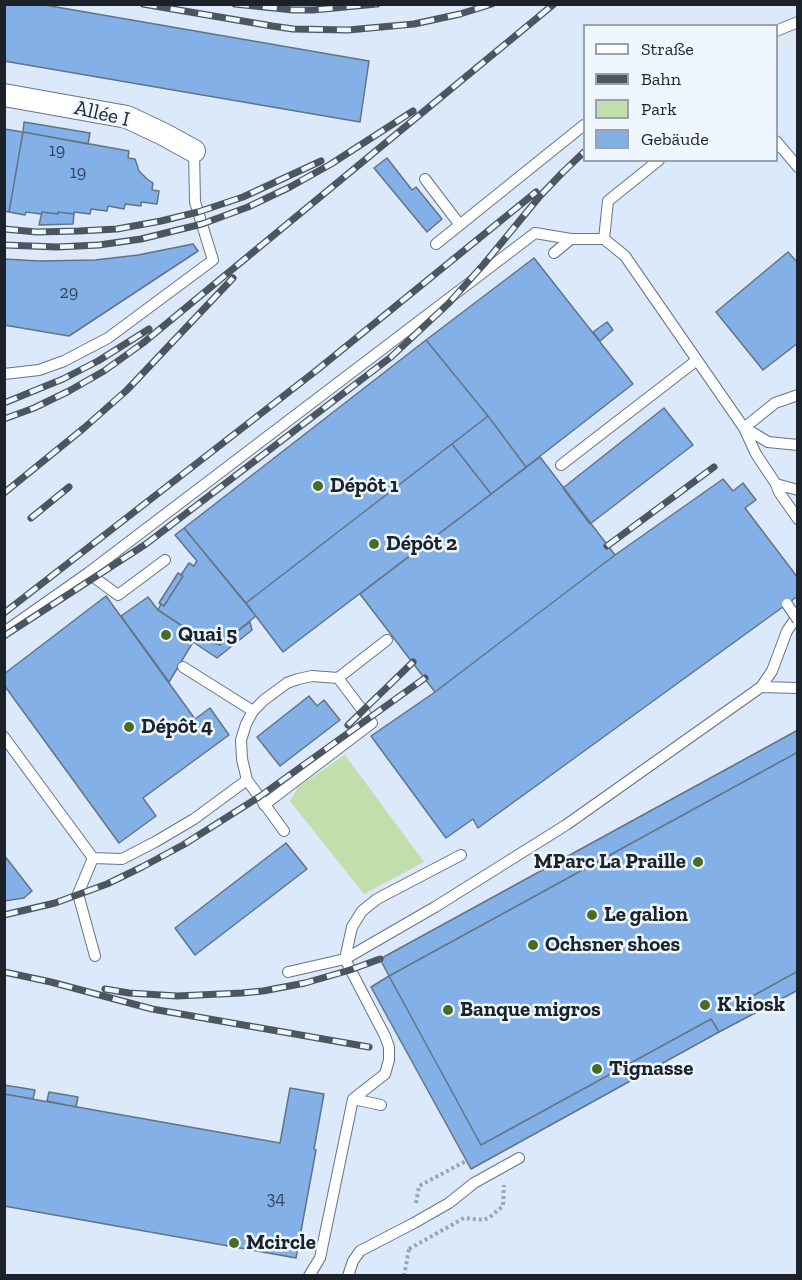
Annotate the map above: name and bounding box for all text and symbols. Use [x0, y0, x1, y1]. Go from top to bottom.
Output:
legend [583, 24, 778, 162]
text: Straße [641, 38, 694, 60]
text: Bahn [641, 68, 681, 90]
street label: Allée I [72, 95, 132, 133]
text: Park [641, 98, 677, 120]
text: Gebäude [641, 128, 709, 150]
house number: 19 [49, 140, 65, 162]
house number: 19 [70, 162, 86, 184]
house number: 29 [60, 282, 78, 304]
place label: Dépôt 1 [330, 473, 399, 499]
marker: Dépôt 1 [311, 479, 325, 493]
place label: Dépôt 2 [386, 531, 457, 557]
marker: Dépôt 2 [367, 537, 381, 551]
place label: Quai 5 [178, 622, 237, 648]
marker: Quai 5 [159, 628, 173, 642]
place label: Dépôt 4 [141, 714, 213, 740]
marker: Dépôt 4 [122, 720, 136, 734]
place label: MParc La Praille [534, 849, 686, 875]
marker: MParc La Praille [691, 855, 705, 869]
place label: Le galion [604, 902, 688, 928]
marker: Le galion [585, 908, 599, 922]
place label: Ochsner shoes [545, 932, 680, 958]
marker: Ochsner shoes [526, 938, 540, 952]
place label: K kiosk [717, 992, 785, 1018]
place label: Banque migros [460, 997, 601, 1023]
marker: K kiosk [698, 998, 712, 1012]
marker: Banque migros [441, 1003, 455, 1017]
place label: Tignasse [609, 1056, 693, 1082]
marker: Tignasse [590, 1062, 604, 1076]
house number: 34 [267, 1188, 285, 1210]
place label: Mcircle [246, 1230, 316, 1256]
marker: Mcircle [227, 1236, 241, 1250]

